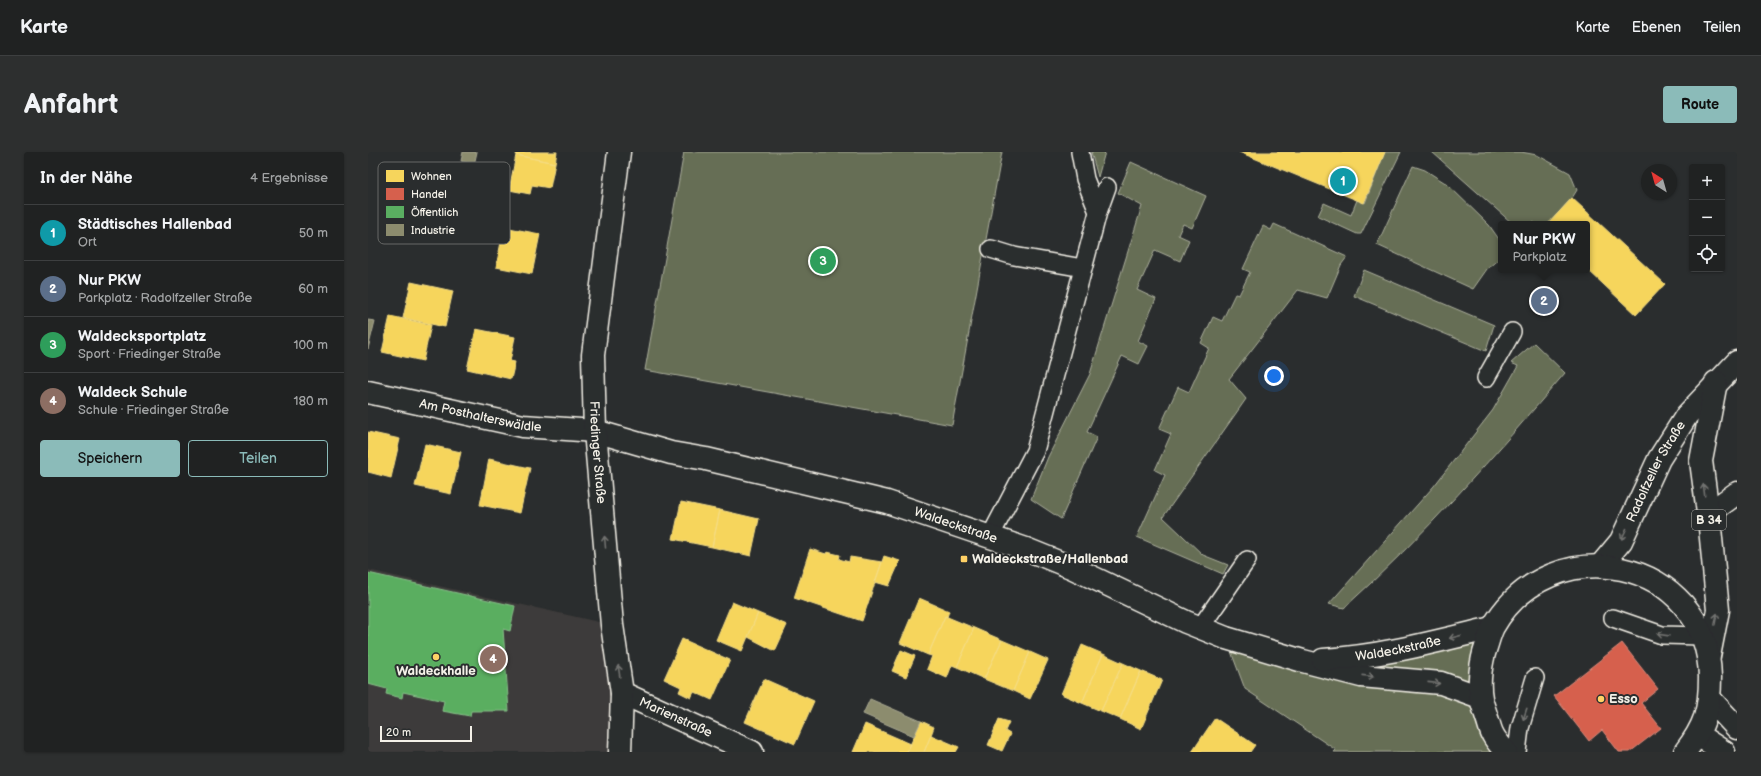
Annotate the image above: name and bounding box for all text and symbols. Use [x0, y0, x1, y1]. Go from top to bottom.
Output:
text: Karte [20, 16, 68, 39]
text: Karte [1576, 19, 1610, 36]
text: Ebenen [1632, 19, 1681, 36]
text: Teilen [1703, 19, 1741, 36]
button: Route [1663, 86, 1737, 123]
text: Anfahrt [24, 88, 118, 121]
legend [378, 162, 510, 244]
north arrow [1641, 164, 1677, 200]
map controls [1689, 164, 1725, 272]
button: + [1689, 164, 1725, 200]
pin: 1 [1330, 166, 1356, 196]
text: In der Nähe [40, 168, 133, 188]
text: 4 Ergebnisse [250, 170, 328, 186]
text: Wohnen [411, 170, 452, 183]
text: Handel [411, 188, 447, 201]
button: − [1689, 200, 1725, 236]
text: Öffentlich [411, 205, 458, 219]
text: Städtisches Hallenbad [78, 215, 232, 234]
popup [1498, 221, 1590, 273]
text: Industrie [411, 224, 455, 237]
text: 1 [50, 225, 56, 241]
text: 50 m [299, 225, 328, 241]
text: Nur PKW [1512, 230, 1576, 249]
text: Ort [78, 234, 97, 250]
button: locate [1689, 236, 1725, 272]
pin: 3 [810, 246, 836, 276]
text: Parkplatz [1512, 249, 1566, 265]
text: Nur PKW [78, 271, 141, 290]
text: 2 [49, 281, 57, 297]
text: 60 m [298, 281, 328, 297]
pin: 2 [1531, 286, 1557, 316]
text: Parkplatz · Radolfzeller Straße [78, 290, 252, 306]
text: Waldecksportplatz [78, 327, 206, 346]
text: 3 [49, 337, 57, 353]
text: 100 m [293, 337, 328, 353]
text: Sport · Friedinger Straße [78, 346, 221, 362]
your location [1264, 366, 1284, 386]
text: Waldeck Schule [78, 383, 187, 402]
text: 4 [49, 393, 57, 409]
text: 180 m [293, 393, 328, 409]
street label: Am Posthalterswäldle [418, 395, 542, 435]
street label: Friedinger Straße [586, 401, 609, 504]
text: Schule · Friedinger Straße [78, 402, 229, 418]
street label: Radolfzeller Straße [1623, 418, 1689, 525]
button: Speichern [40, 440, 180, 477]
button: Teilen [188, 440, 328, 477]
one-way arrow [1700, 484, 1708, 497]
street label: Waldeckstraße [912, 504, 1000, 547]
road number: B 34 [1692, 510, 1726, 530]
one-way arrow [1620, 528, 1627, 540]
one-way arrow [602, 536, 609, 549]
place label: Waldeckstraße/Hallenbad [972, 551, 1128, 567]
marker: Waldeckstraße/Hallenbad [959, 554, 969, 564]
one-way arrow [1712, 613, 1720, 626]
one-way arrow [1657, 631, 1670, 638]
street label: Waldeckstraße [1354, 633, 1443, 665]
one-way arrow [1448, 634, 1461, 642]
pin: 4 [480, 644, 506, 674]
marker: Waldeckhalle [431, 652, 441, 662]
place label: Waldeckhalle [396, 663, 476, 679]
one-way arrow [615, 665, 623, 678]
one-way arrow [1361, 673, 1374, 680]
one-way arrow [1427, 679, 1440, 687]
place label: Esso [1609, 691, 1638, 707]
street label: Marienstraße [637, 694, 715, 741]
marker: Esso [1596, 694, 1606, 704]
one-way arrow [1521, 708, 1528, 721]
scale bar [380, 724, 472, 743]
text: 20 m [386, 726, 411, 739]

